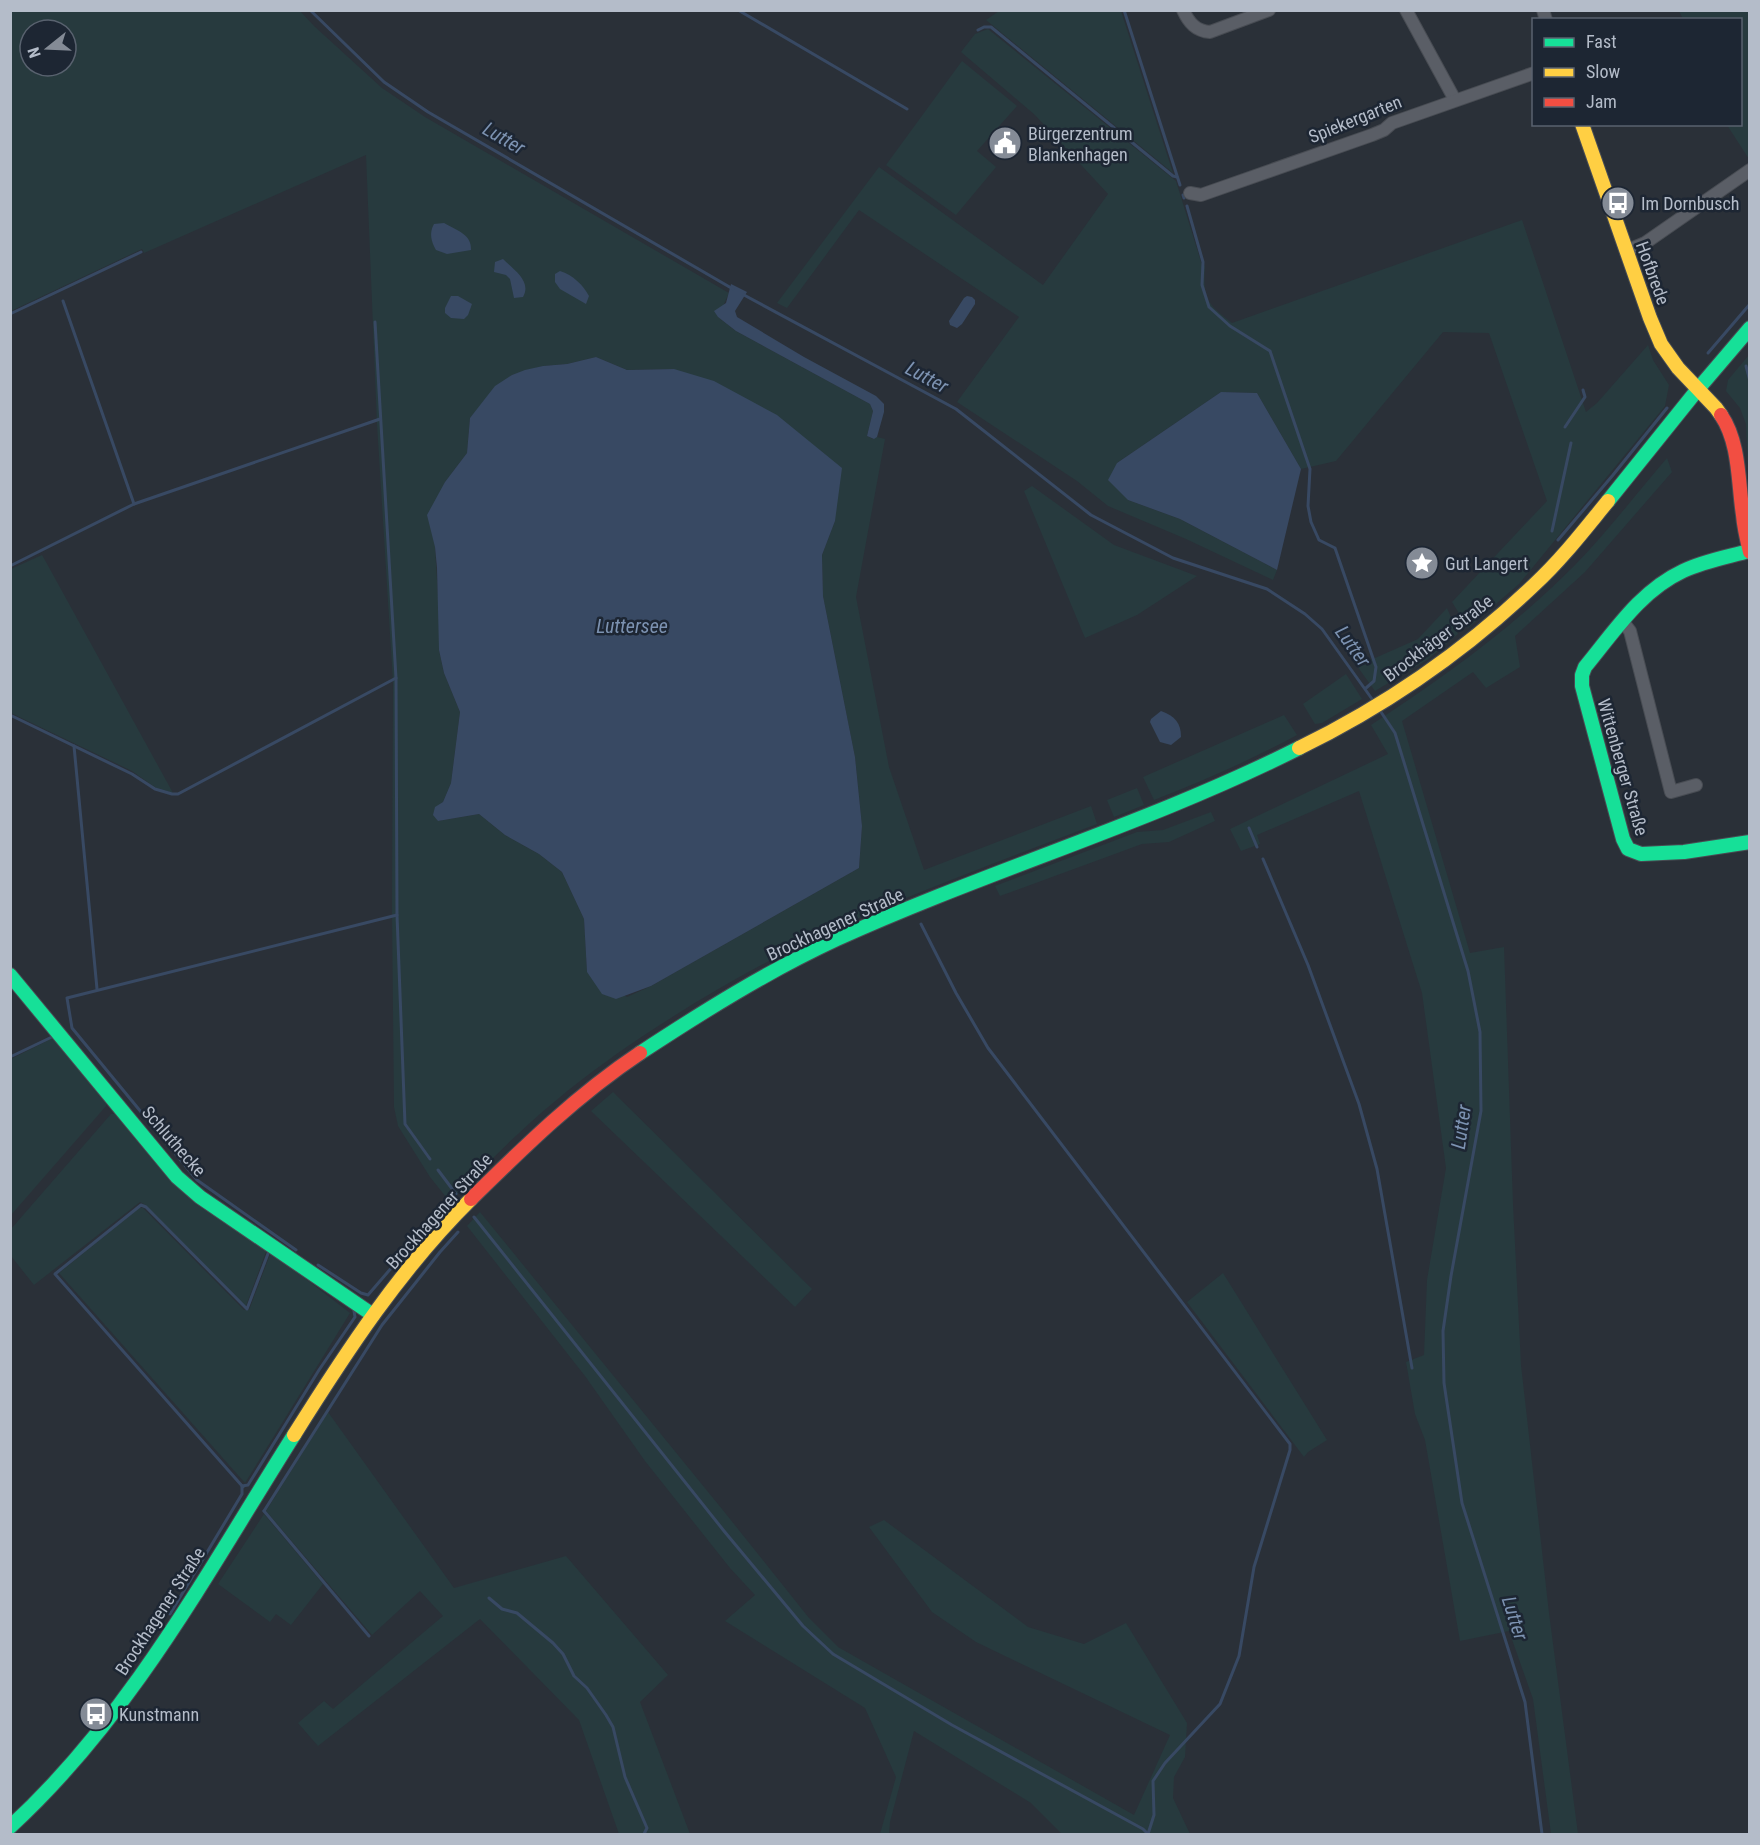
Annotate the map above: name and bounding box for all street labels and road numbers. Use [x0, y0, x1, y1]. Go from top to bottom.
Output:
street label: Spiekergarten [1305, 91, 1405, 147]
street label: Hofbrede [1632, 238, 1674, 308]
street label: Brockhäger Straße [1379, 590, 1497, 686]
street label: Wittenberger Straße [1593, 696, 1653, 838]
street label: Brockhagener Straße [763, 883, 907, 965]
street label: Schluthecke [138, 1102, 210, 1180]
street label: Brockhagener Straße [382, 1149, 496, 1273]
street label: Brockhagener Straße [111, 1543, 209, 1679]

